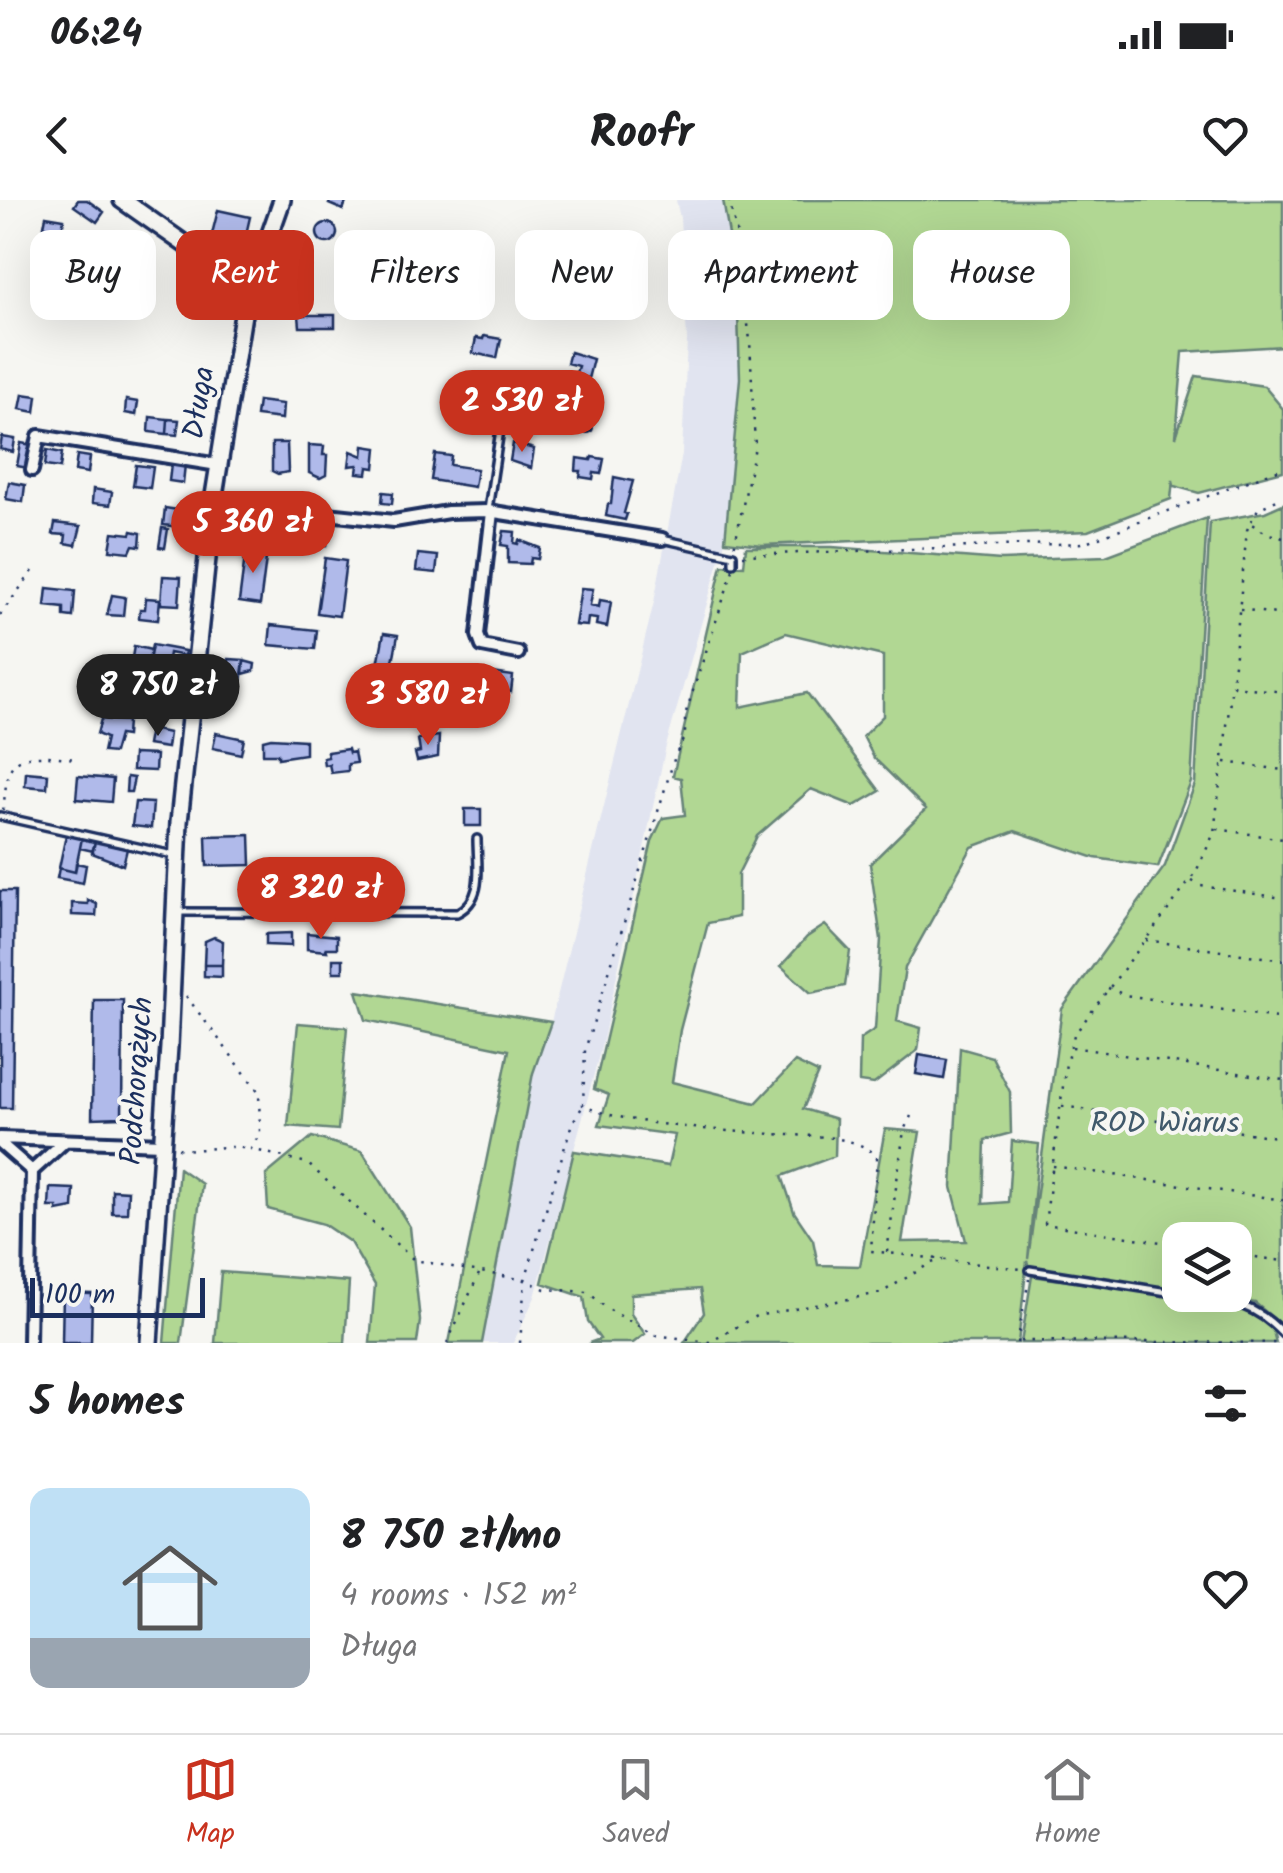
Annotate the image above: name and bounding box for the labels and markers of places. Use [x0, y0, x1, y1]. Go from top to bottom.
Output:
pin: 2 530 zł [419, 370, 625, 455]
pin: 5 360 zł [150, 491, 356, 576]
pin: 8 750 zł [55, 654, 261, 739]
pin: 3 580 zł [325, 663, 531, 748]
pin: 8 320 zł [218, 857, 424, 942]

